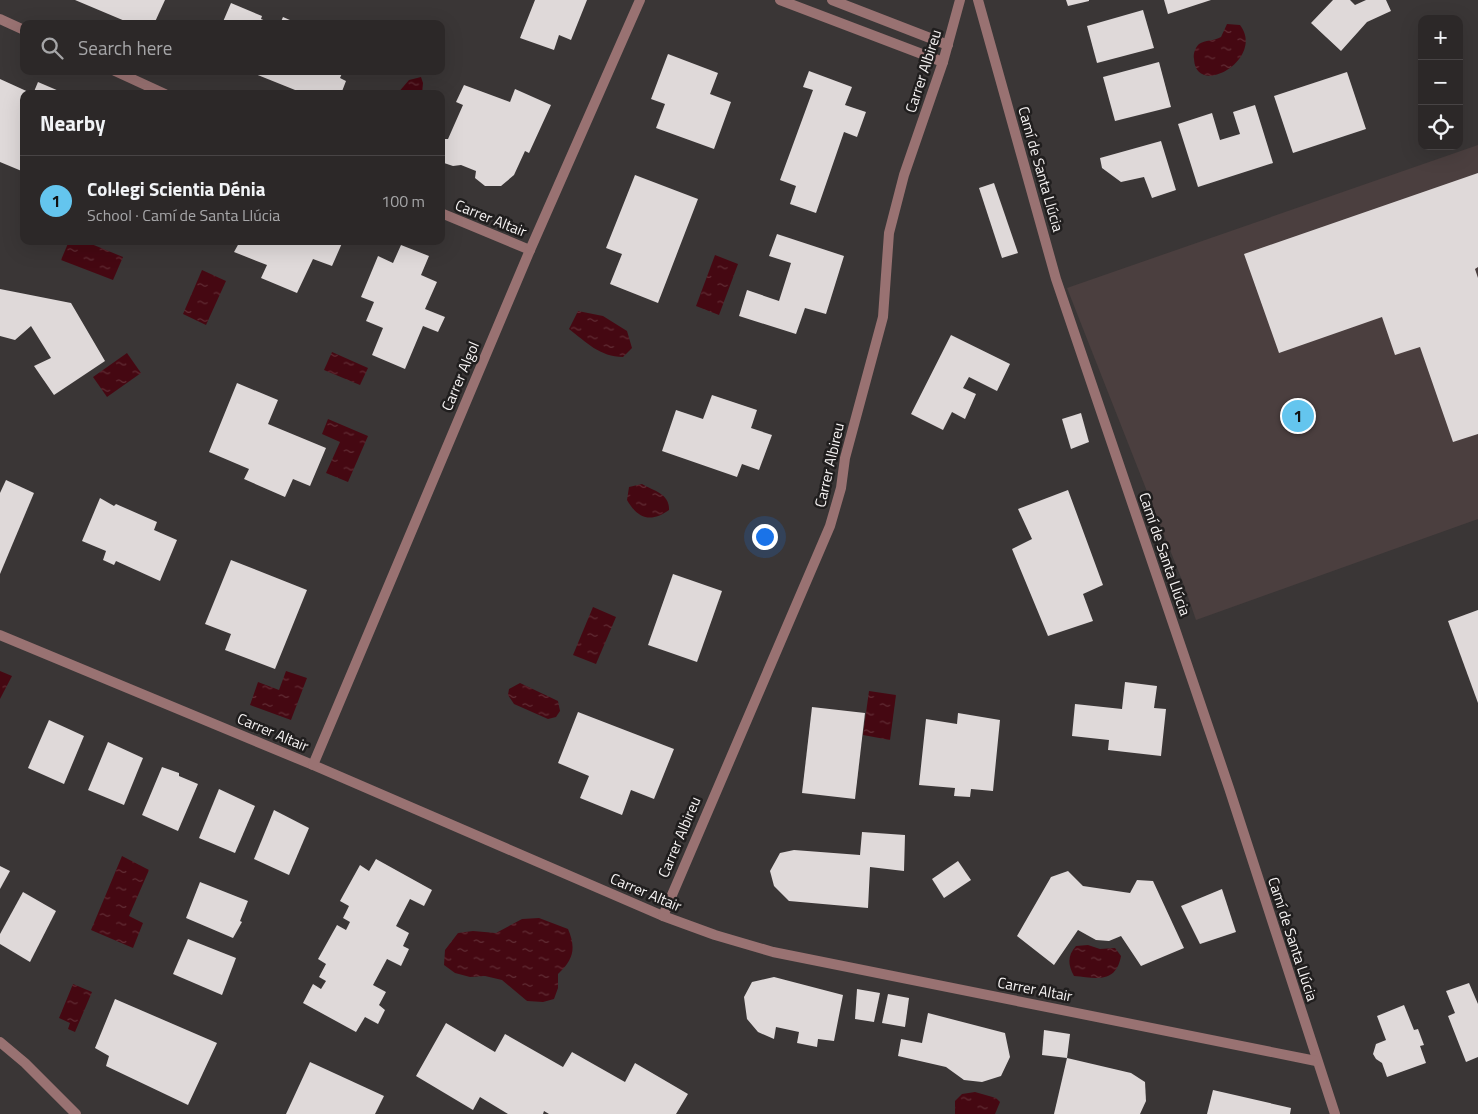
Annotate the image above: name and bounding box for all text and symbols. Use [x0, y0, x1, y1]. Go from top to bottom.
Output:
map controls [1418, 15, 1463, 150]
button: + [1418, 15, 1463, 60]
search box [20, 20, 445, 75]
street label: Carrer Albireu [899, 26, 947, 116]
text: Search here [78, 33, 172, 62]
icon: search [38, 34, 66, 62]
button: − [1418, 60, 1463, 105]
street label: Camí de Santa Llúcia [1012, 104, 1070, 235]
button: locate [1418, 105, 1463, 150]
text: Nearby [40, 107, 105, 139]
text: Col·legi Scientia Dénia [87, 174, 265, 203]
text: 1 [52, 189, 60, 213]
text: 100 m [381, 189, 425, 213]
street label: Carrer Altair [452, 193, 530, 243]
text: School · Camí de Santa Llúcia [87, 203, 280, 227]
street label: Carrer Algol [435, 338, 485, 414]
pin: 1 [1282, 397, 1314, 435]
street label: Carrer Albireu [808, 420, 850, 510]
street label: Camí de Santa Llúcia [1133, 489, 1197, 619]
your location [752, 524, 778, 550]
street label: Carrer Altair [234, 707, 312, 757]
street label: Carrer Albireu [652, 793, 706, 881]
street label: Carrer Altair [607, 867, 685, 917]
street label: Camí de Santa Llúcia [1262, 874, 1324, 1004]
street label: Carrer Altair [996, 970, 1074, 1008]

